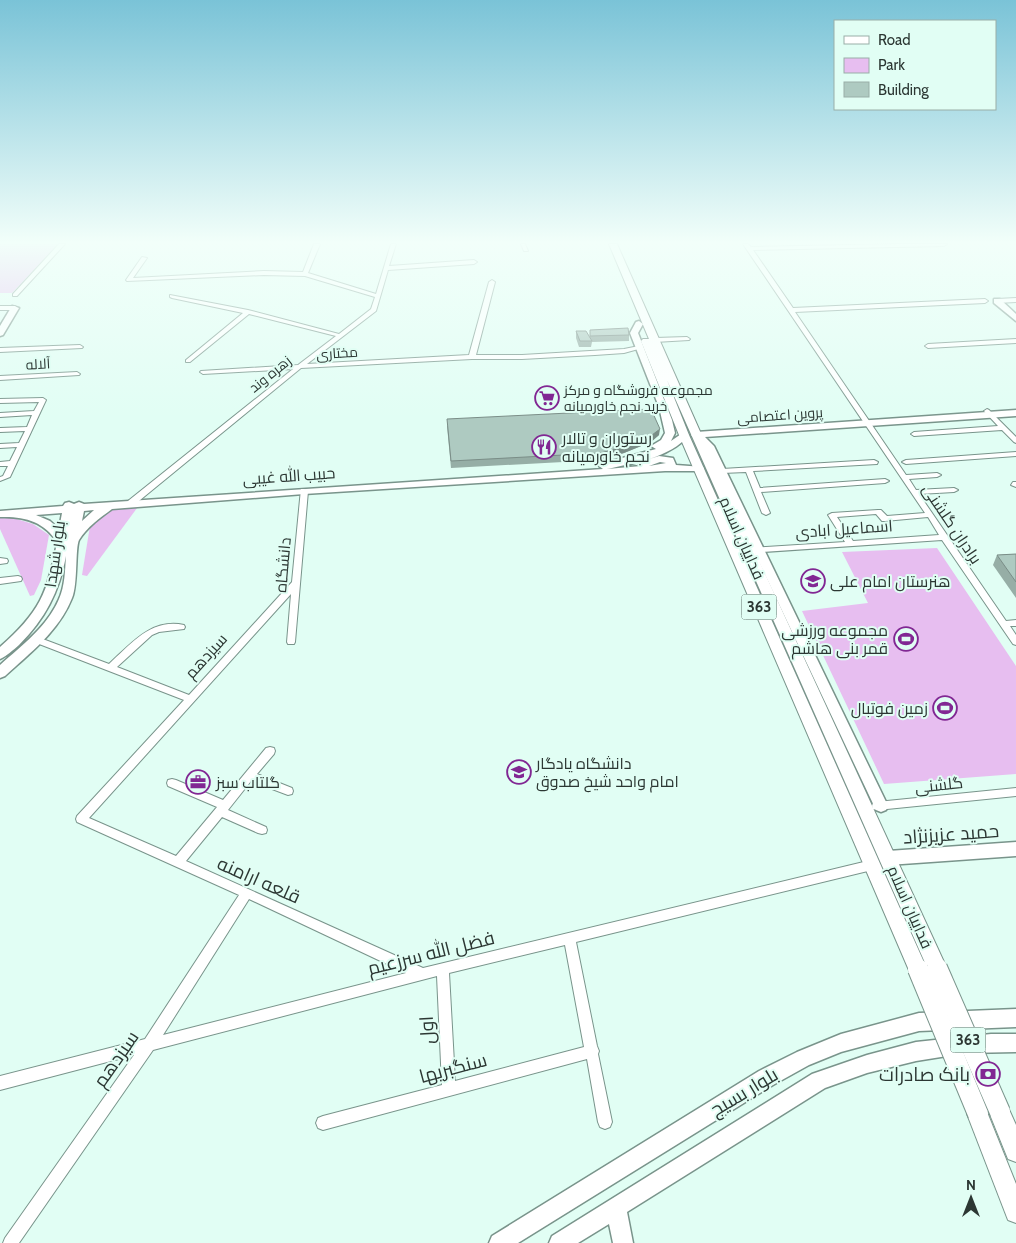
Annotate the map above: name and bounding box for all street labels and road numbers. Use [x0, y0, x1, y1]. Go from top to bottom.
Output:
street label: مختاری [315, 343, 359, 363]
street label: زهره وند [245, 352, 295, 396]
street label: آلاله [25, 354, 51, 374]
street label: پروین اعتصامی [737, 403, 824, 428]
street label: حبیب الله غیبی [242, 462, 336, 490]
street label: برادران گلشنی [918, 480, 986, 568]
street label: فداییان اسلام [713, 494, 769, 583]
street label: اسماعیل ابادی [795, 516, 893, 543]
street label: بلوار شهدا [41, 519, 70, 589]
street label: دانشگاه [271, 537, 295, 593]
road number: 363 [742, 594, 776, 620]
street label: سیزدهم [181, 630, 233, 684]
street label: گلشنی [914, 773, 964, 798]
street label: حمید عزیزنژاد [902, 819, 1000, 849]
street label: قلعه ارامنه [214, 851, 304, 909]
street label: فداییان اسلام [881, 863, 937, 952]
street label: فضل الله سرزعیم [365, 925, 497, 982]
street label: اول [415, 1015, 439, 1045]
street label: سیزدهم [88, 1026, 145, 1093]
road number: 363 [950, 1028, 986, 1052]
street label: سنگبریها [417, 1048, 489, 1088]
street label: بلوار بسیج [706, 1063, 783, 1123]

